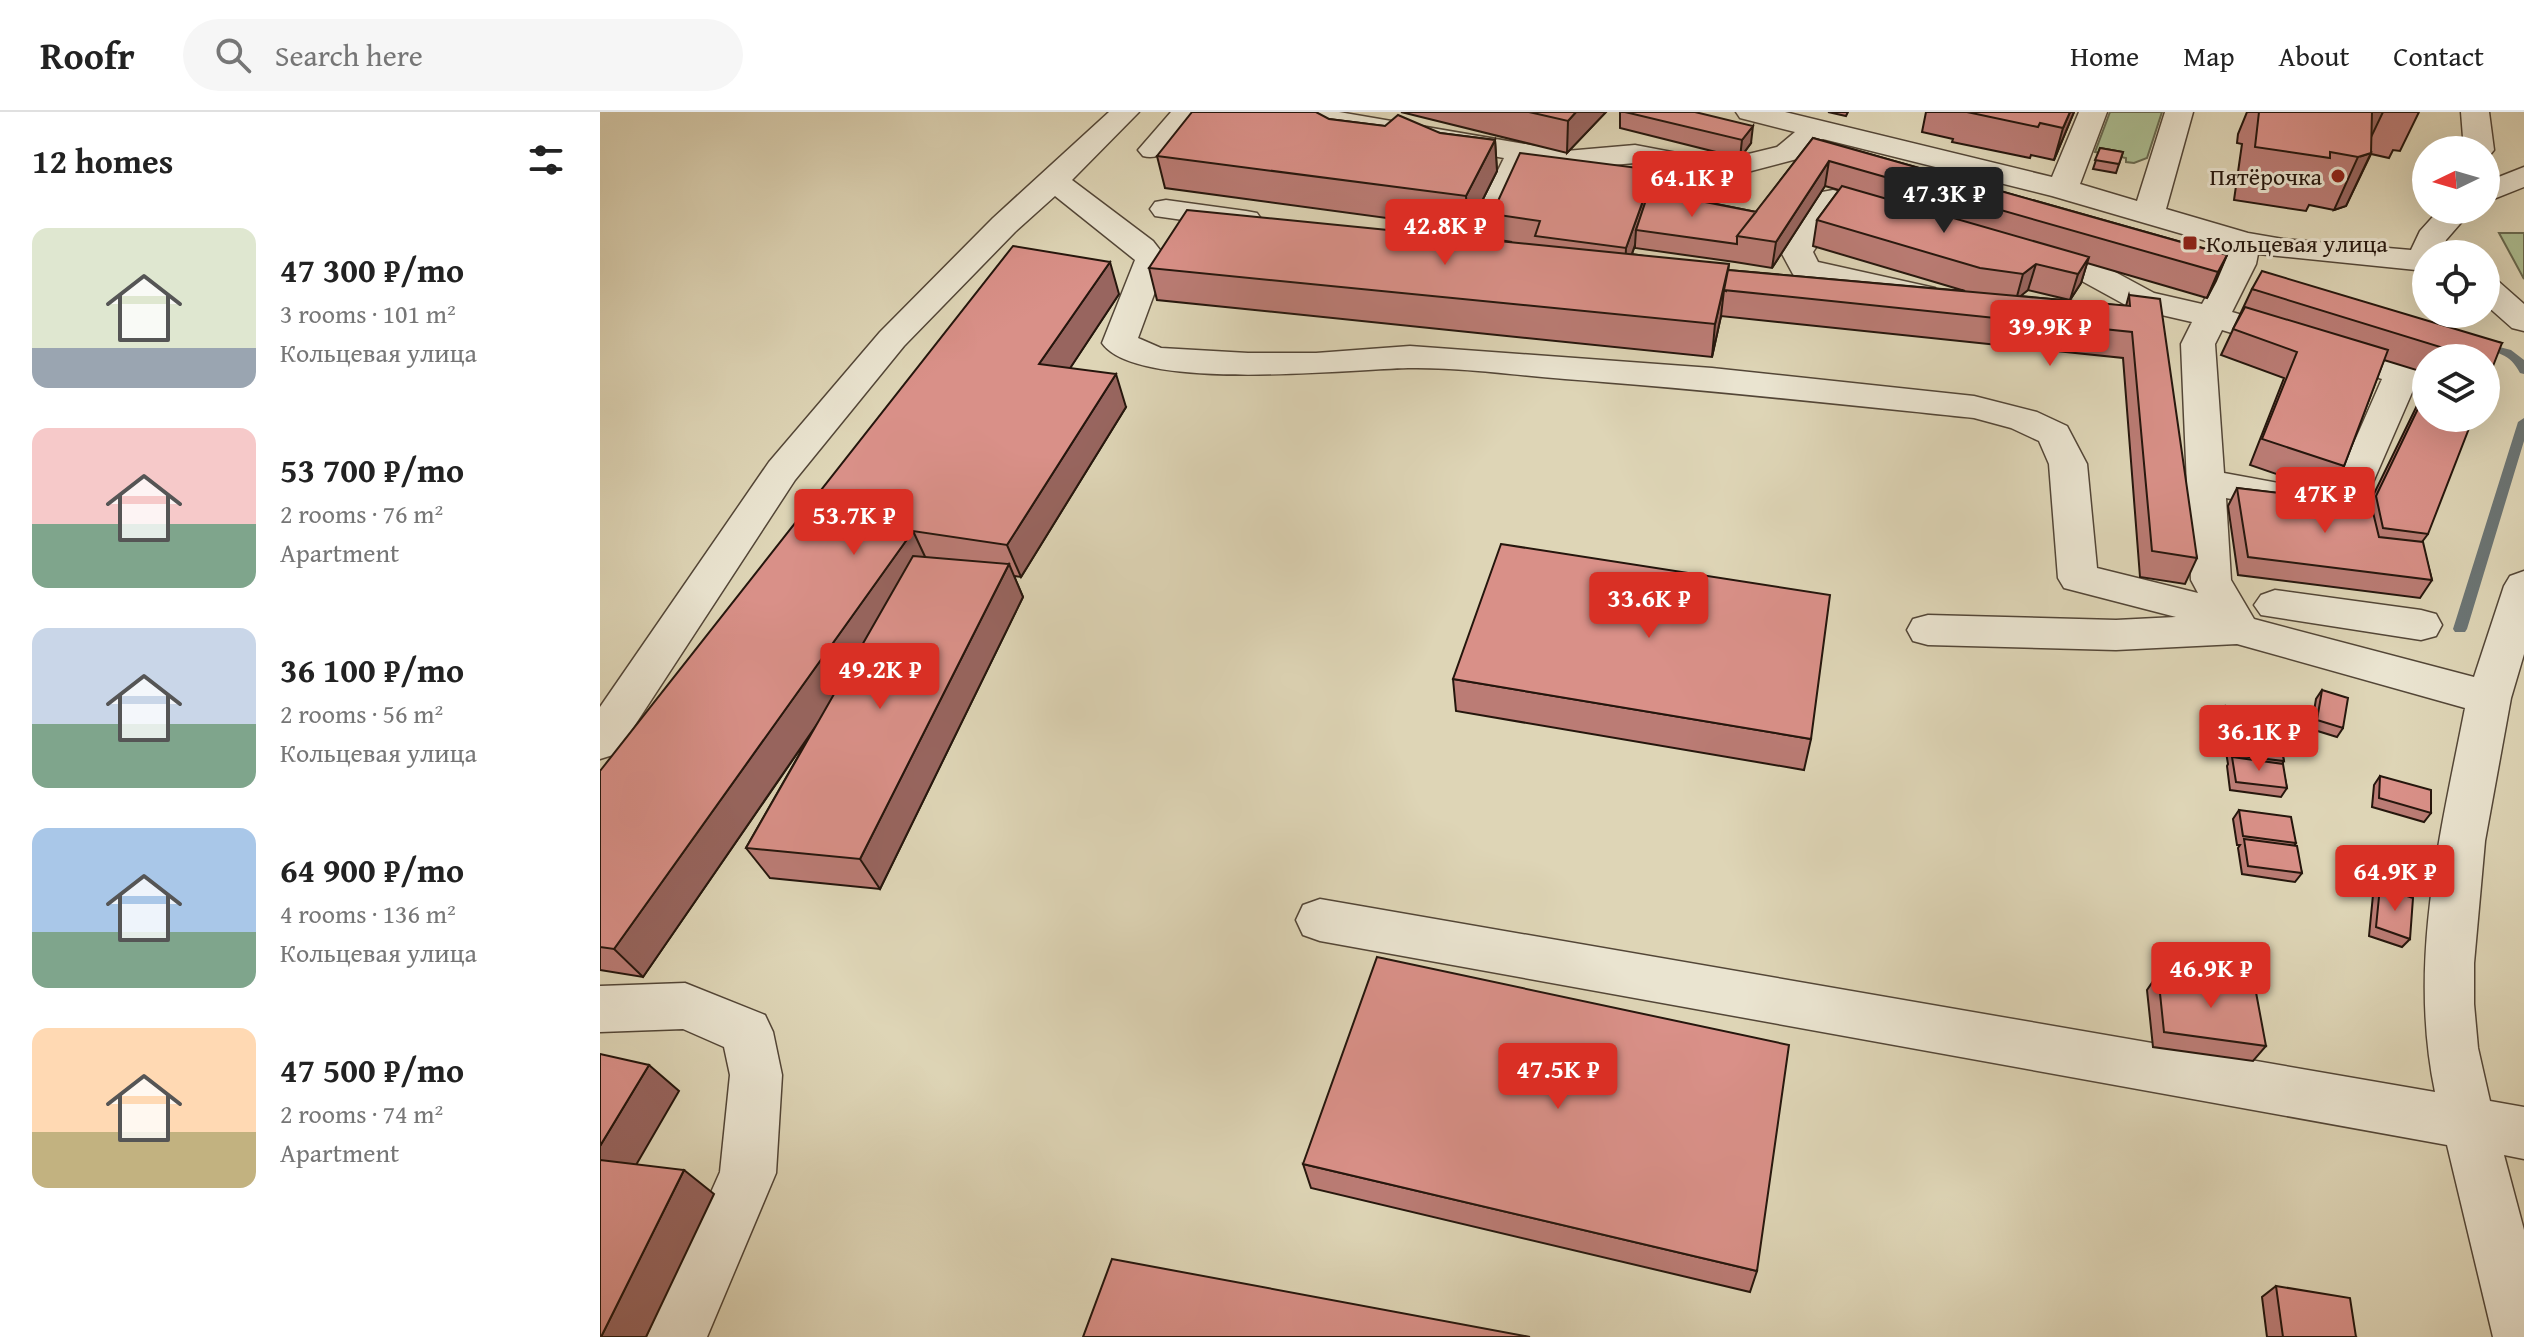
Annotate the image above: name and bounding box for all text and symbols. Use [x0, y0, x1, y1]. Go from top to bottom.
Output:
search box [183, 19, 743, 91]
text: Roofr [40, 27, 135, 83]
icon: search [211, 33, 255, 77]
text: Search here [275, 33, 423, 77]
text: Home [2070, 35, 2139, 76]
text: Map [2183, 35, 2235, 76]
text: About [2279, 35, 2349, 76]
text: Contact [2393, 35, 2484, 76]
text: 12 homes [32, 136, 173, 185]
north arrow [2412, 136, 2500, 224]
map controls [2412, 136, 2500, 432]
icon: filters [524, 138, 568, 182]
pin: 64.1K ₽ [1618, 151, 1766, 219]
text: 64.1K ₽ [1650, 157, 1734, 196]
place label: Пятёрочка [2210, 159, 2323, 194]
pin: 47.3K ₽ [1870, 167, 2018, 235]
marker: Пятёрочка [2329, 167, 2347, 185]
text: 47.3K ₽ [1902, 173, 1986, 212]
pin: 42.8K ₽ [1371, 199, 1519, 267]
text: 42.8K ₽ [1403, 205, 1487, 244]
place label: Кольцевая улица [2206, 226, 2388, 261]
marker: Кольцевая улица [2181, 234, 2199, 252]
button: locate [2412, 240, 2500, 328]
text: 47 300 ₽/mo [280, 245, 464, 294]
icon: home [96, 260, 192, 356]
text: 3 rooms · 101 m² [280, 294, 456, 333]
pin: 39.9K ₽ [1976, 300, 2124, 368]
text: 39.9K ₽ [2008, 306, 2092, 345]
text: Кольцевая улица [280, 333, 477, 372]
button: layers [2412, 344, 2500, 432]
text: 53 700 ₽/mo [280, 445, 464, 494]
icon: home [96, 460, 192, 556]
pin: 47K ₽ [2269, 467, 2381, 535]
text: 47K ₽ [2294, 473, 2356, 512]
pin: 53.7K ₽ [780, 489, 928, 557]
text: 2 rooms · 76 m² [280, 494, 443, 533]
text: 53.7K ₽ [812, 495, 896, 534]
text: Apartment [280, 533, 399, 572]
pin: 33.6K ₽ [1575, 572, 1723, 640]
text: 33.6K ₽ [1607, 578, 1691, 617]
pin: 49.2K ₽ [806, 643, 954, 711]
text: 36 100 ₽/mo [280, 645, 464, 694]
text: 49.2K ₽ [838, 649, 922, 688]
icon: home [96, 660, 192, 756]
text: 2 rooms · 56 m² [280, 694, 443, 733]
pin: 36.1K ₽ [2185, 705, 2333, 773]
text: 36.1K ₽ [2217, 711, 2301, 750]
text: Кольцевая улица [280, 733, 477, 772]
text: 64 900 ₽/mo [280, 845, 464, 894]
pin: 64.9K ₽ [2321, 845, 2469, 913]
text: 64.9K ₽ [2353, 851, 2437, 890]
icon: home [96, 860, 192, 956]
text: 4 rooms · 136 m² [280, 894, 456, 933]
text: Кольцевая улица [280, 933, 477, 972]
pin: 46.9K ₽ [2137, 942, 2285, 1010]
text: 46.9K ₽ [2169, 948, 2253, 987]
pin: 47.5K ₽ [1484, 1043, 1632, 1111]
text: 47 500 ₽/mo [280, 1045, 464, 1094]
text: 47.5K ₽ [1516, 1049, 1600, 1088]
icon: home [96, 1060, 192, 1156]
text: 2 rooms · 74 m² [280, 1094, 443, 1133]
text: Apartment [280, 1133, 399, 1172]

